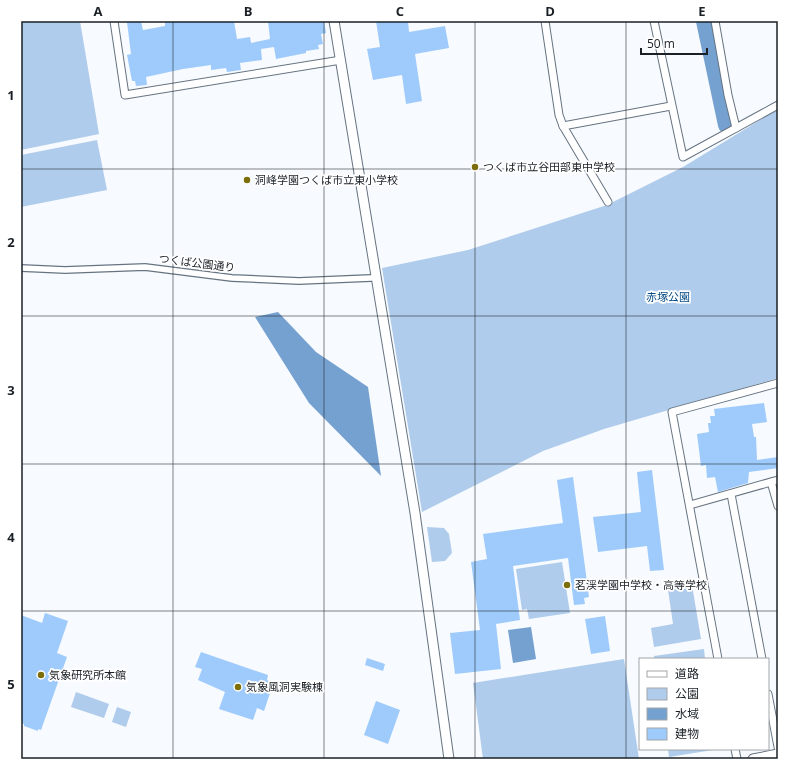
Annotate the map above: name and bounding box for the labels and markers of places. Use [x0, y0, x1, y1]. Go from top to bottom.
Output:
place label: つくば市立谷田部東中学校 [483, 159, 615, 174]
marker: つくば市立谷田部東中学校 [470, 162, 480, 172]
place label: 洞峰学園つくば市立東小学校 [255, 172, 398, 187]
marker: 洞峰学園つくば市立東小学校 [242, 175, 252, 185]
place label: 茗渓学園中学校・高等学校 [575, 577, 707, 592]
marker: 茗渓学園中学校・高等学校 [562, 580, 572, 590]
place label: 気象研究所本館 [49, 667, 126, 682]
marker: 気象研究所本館 [36, 670, 46, 680]
place label: 気象風洞実験棟 [246, 679, 323, 694]
marker: 気象風洞実験棟 [233, 682, 243, 692]

